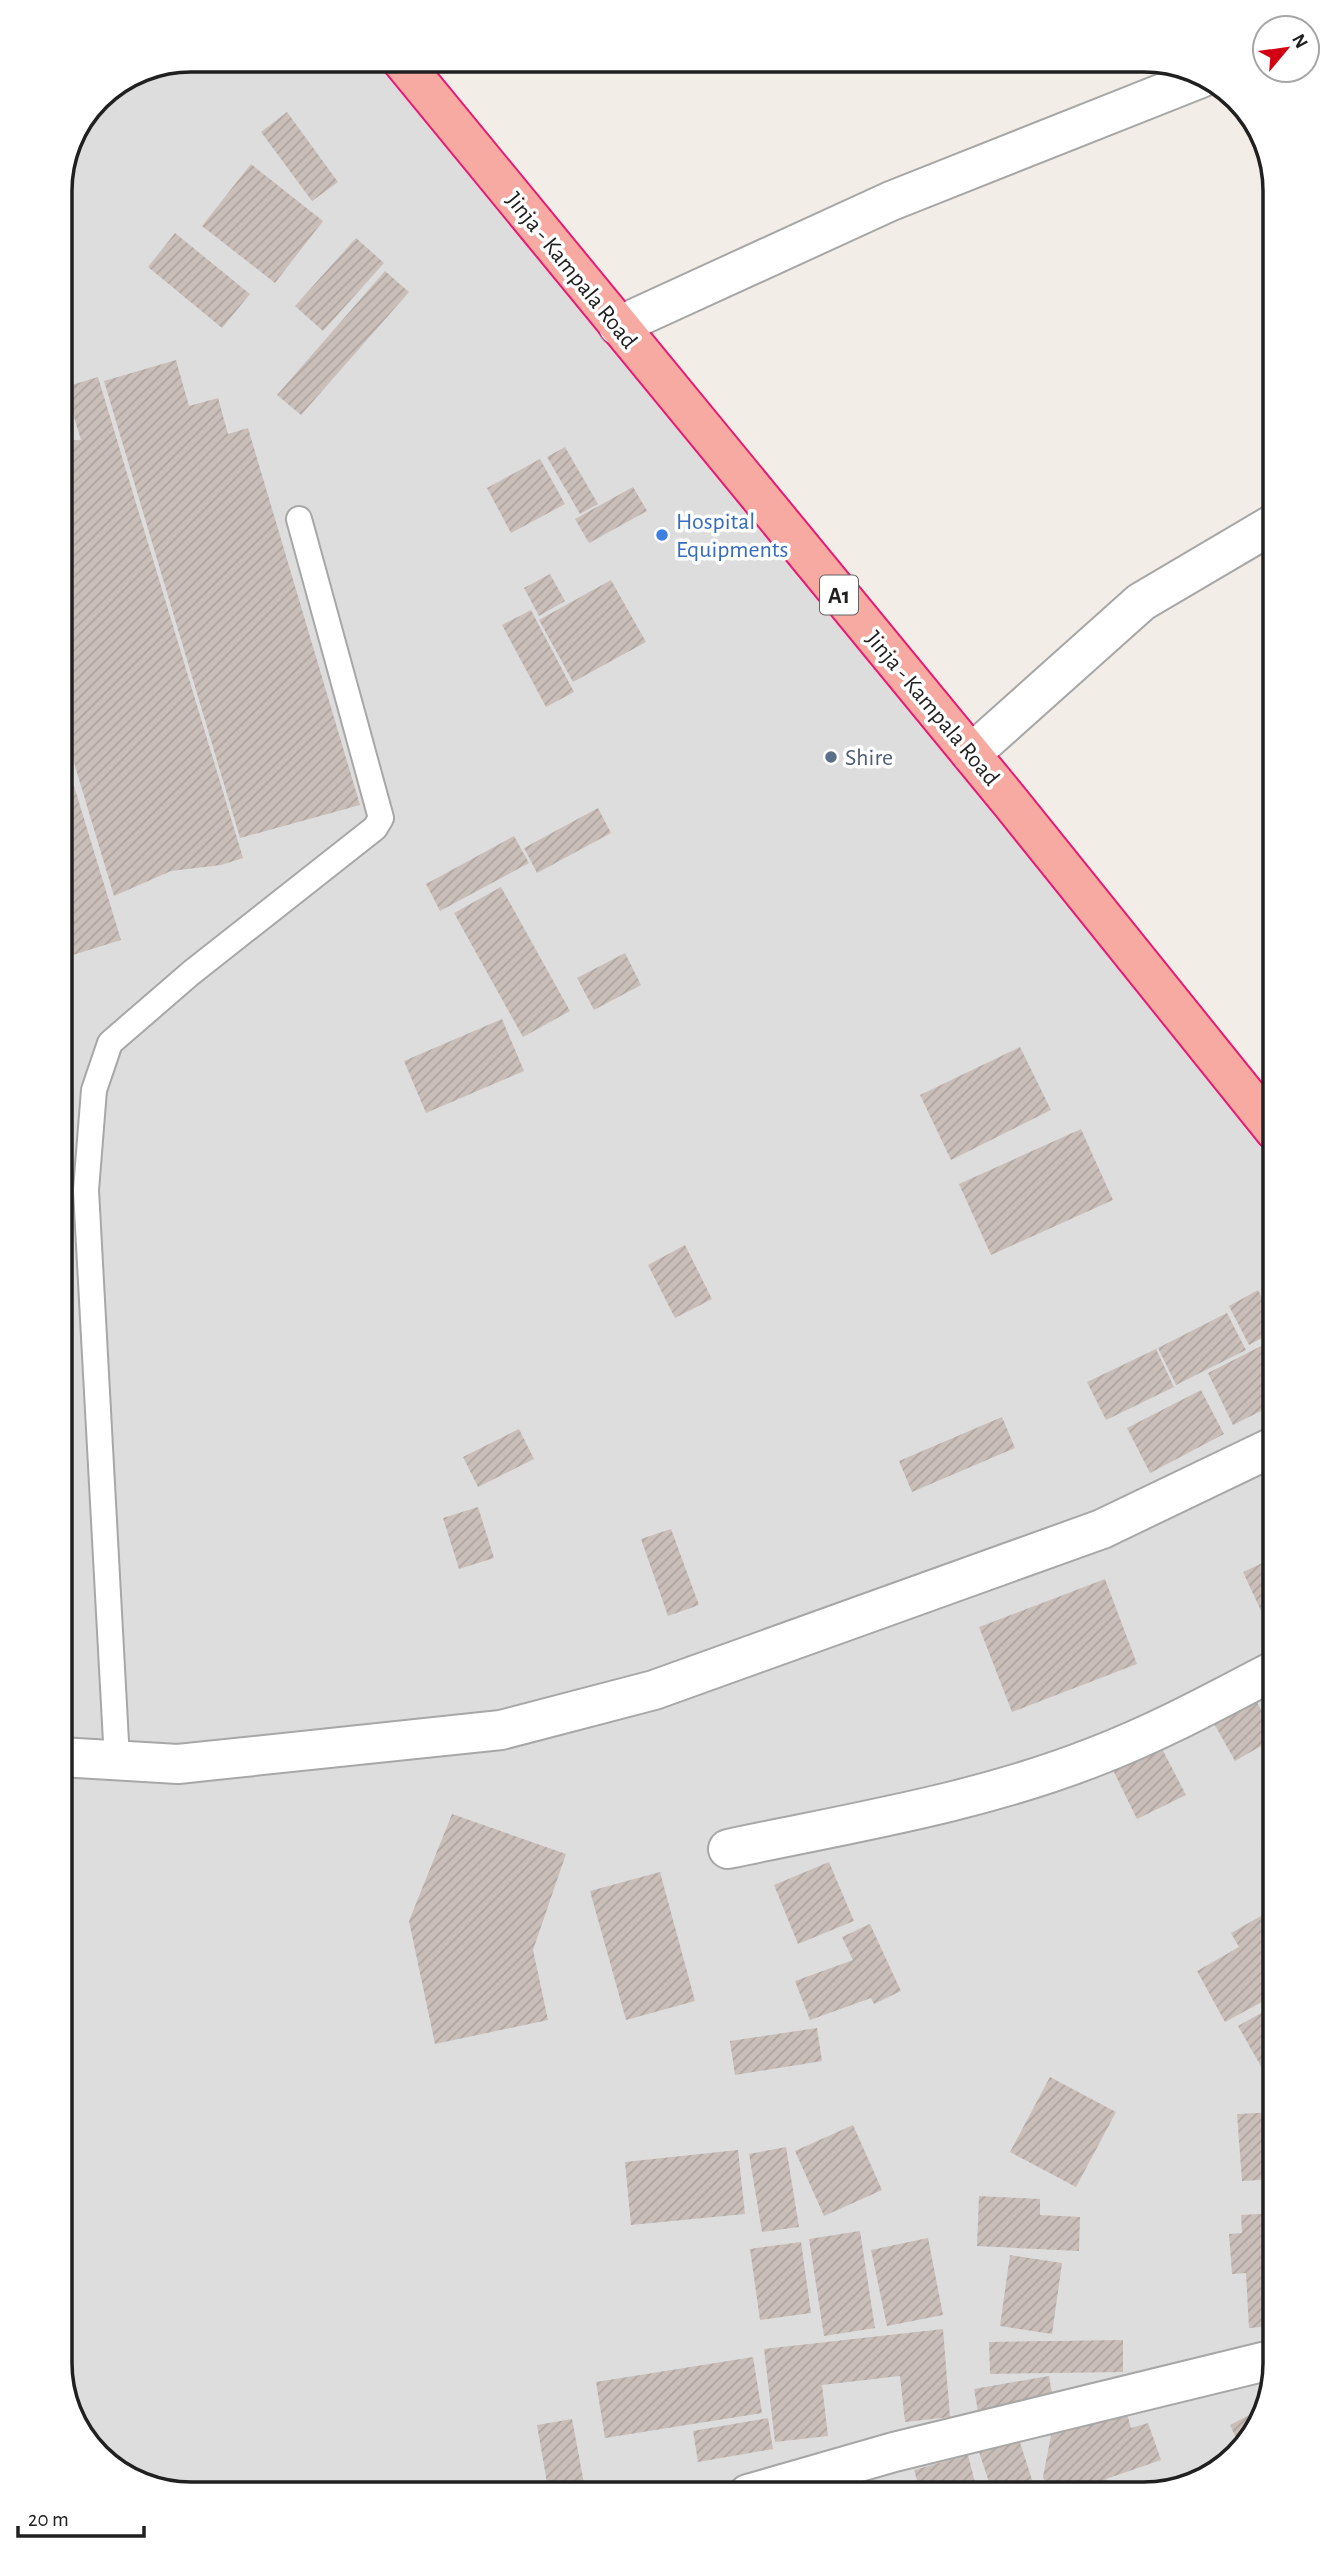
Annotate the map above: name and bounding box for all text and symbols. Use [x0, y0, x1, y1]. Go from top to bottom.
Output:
north arrow [1251, 14, 1321, 84]
text: N [1288, 31, 1311, 52]
street label: Jinja - Kampala Road [501, 188, 641, 353]
place label: Hospital Equipments [676, 510, 788, 562]
marker: Hospital Equipments [654, 527, 670, 543]
road number: A1 [820, 576, 858, 614]
street label: Jinja - Kampala Road [861, 627, 1004, 790]
place label: Shire [845, 746, 893, 770]
marker: Shire [823, 749, 839, 765]
scale bar [18, 2494, 144, 2538]
text: 20 m [28, 2509, 69, 2530]

